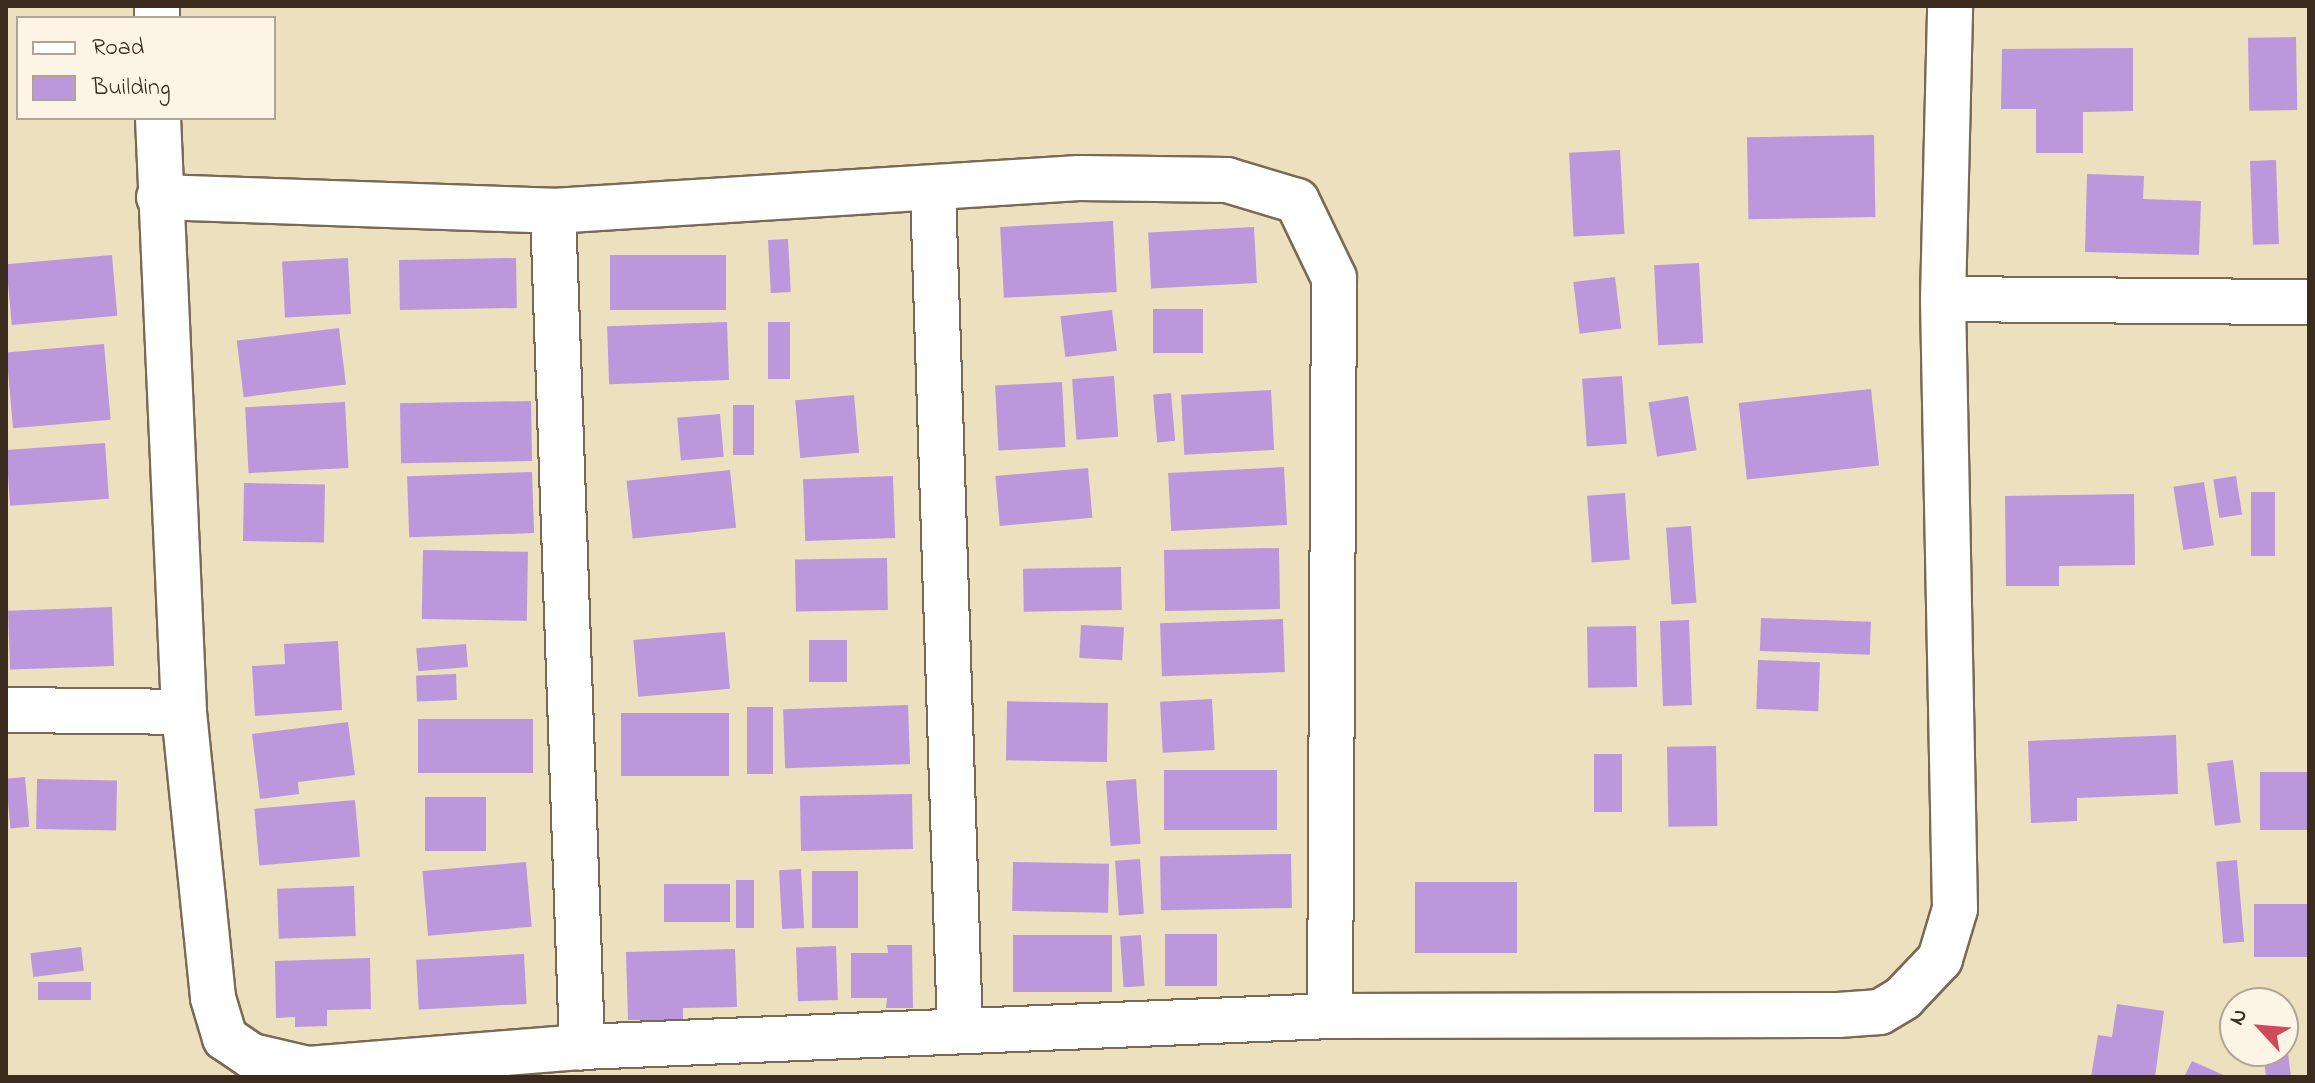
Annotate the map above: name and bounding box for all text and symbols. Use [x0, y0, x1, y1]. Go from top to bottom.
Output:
legend [16, 16, 276, 120]
text: Road [92, 31, 144, 66]
text: Building [92, 71, 171, 106]
north arrow [2219, 987, 2299, 1067]
text: N [2222, 1004, 2257, 1031]

